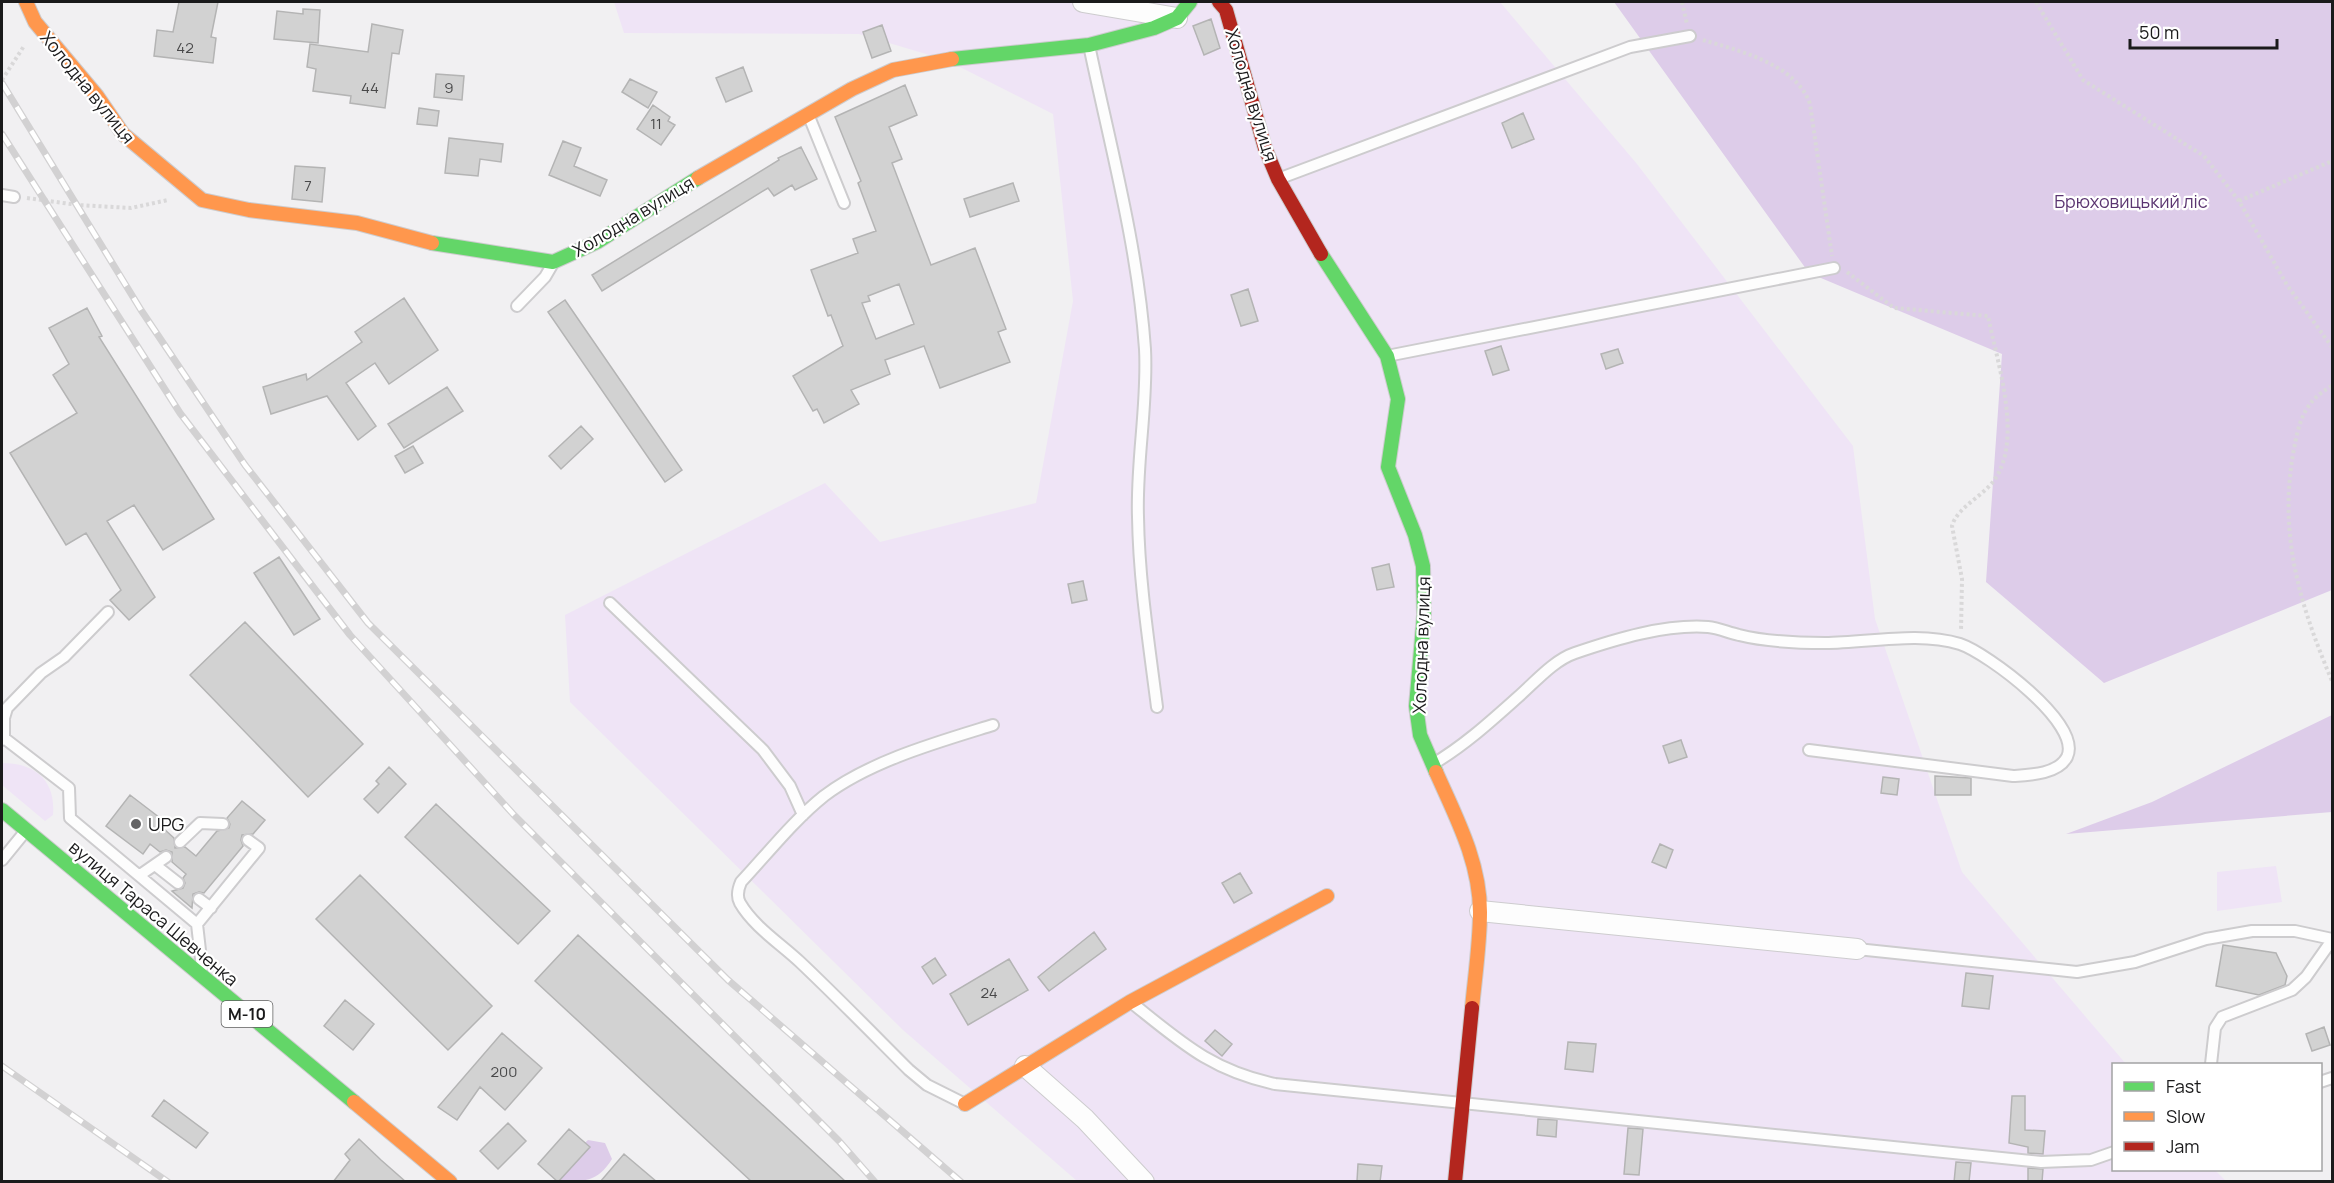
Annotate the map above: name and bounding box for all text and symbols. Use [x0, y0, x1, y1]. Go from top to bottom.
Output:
scale bar [2130, 12, 2277, 50]
text: 50 m [2139, 20, 2179, 44]
street label: Холодна вулиця [35, 26, 141, 148]
street label: Холодна вулиця [1220, 26, 1284, 164]
house number: 42 [176, 37, 194, 58]
house number: 44 [361, 77, 379, 98]
house number: 9 [444, 77, 454, 98]
house number: 11 [650, 113, 662, 134]
street label: Холодна вулиця [568, 170, 698, 262]
house number: 7 [304, 175, 312, 196]
park label: Брюховицький ліс [2054, 189, 2208, 213]
street label: Холодна вулиця [1407, 576, 1435, 714]
place label: UPG [148, 812, 185, 836]
marker: UPG [129, 817, 143, 831]
street label: вулиця Тараса Шевченка [64, 835, 244, 991]
house number: 24 [980, 982, 998, 1003]
road number: М-10 [222, 1001, 272, 1027]
house number: 200 [491, 1061, 517, 1082]
legend [2112, 1063, 2322, 1171]
text: Fast [2166, 1074, 2201, 1098]
text: Slow [2166, 1104, 2206, 1128]
text: Jam [2166, 1134, 2200, 1158]

